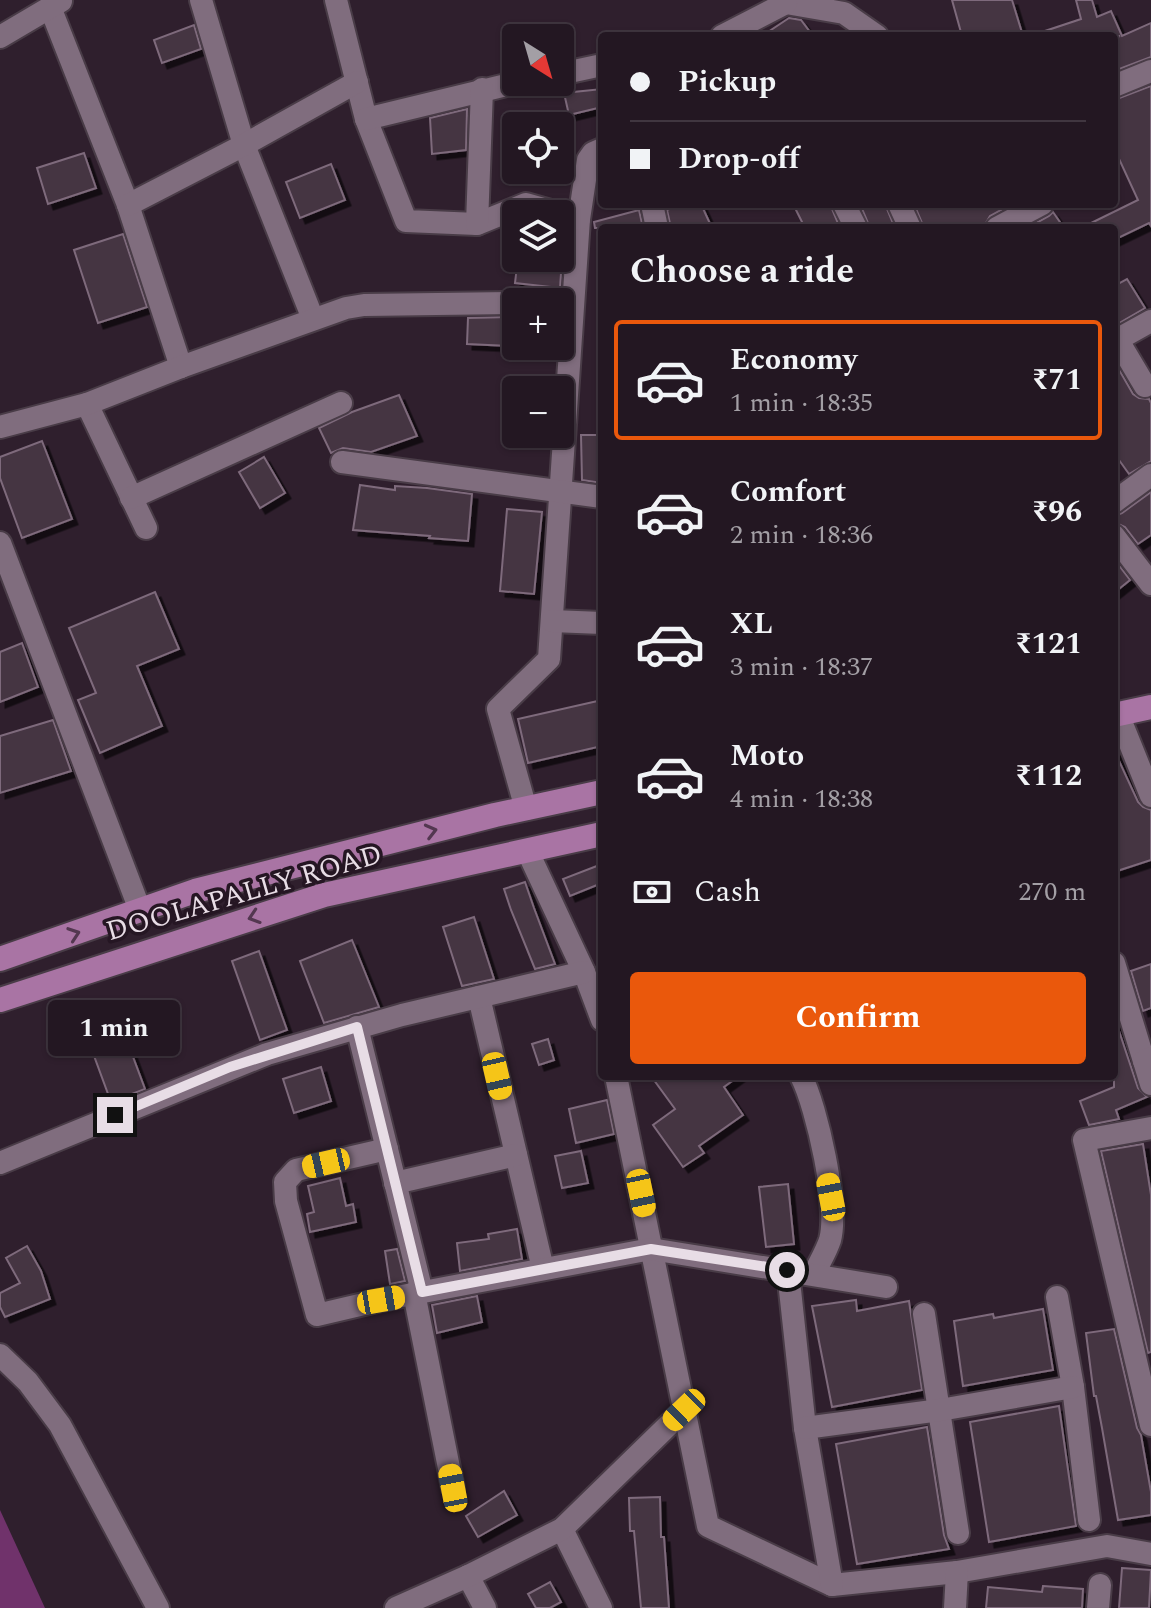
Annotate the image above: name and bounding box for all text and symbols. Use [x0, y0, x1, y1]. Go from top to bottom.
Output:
north arrow [502, 24, 574, 96]
map controls [502, 24, 574, 448]
text: Pickup [678, 59, 776, 105]
button: locate [502, 112, 574, 184]
text: Drop-off [678, 136, 799, 182]
button: layers [502, 200, 574, 272]
text: Choose a ride [630, 244, 854, 299]
button: + [502, 288, 574, 360]
text: Economy [730, 337, 857, 383]
icon: car [634, 344, 706, 416]
text: ₹71 [1032, 357, 1082, 403]
button: − [502, 376, 574, 448]
text: 1 min · 18:35 [730, 383, 873, 423]
text: Comfort [730, 469, 846, 515]
icon: car [634, 476, 706, 548]
text: ₹96 [1032, 489, 1082, 535]
text: 2 min · 18:36 [730, 515, 873, 555]
text: XL [730, 601, 773, 647]
icon: car [634, 608, 706, 680]
text: ₹121 [1015, 621, 1082, 667]
text: 3 min · 18:37 [730, 647, 873, 687]
text: Moto [730, 733, 804, 779]
icon: car [634, 740, 706, 812]
text: ₹112 [1015, 753, 1082, 799]
text: 4 min · 18:38 [730, 779, 873, 819]
one-way arrow [424, 824, 437, 841]
street label: DOOLAPALLY ROAD [101, 833, 387, 953]
text: Cash [694, 869, 761, 915]
icon: cash [630, 870, 674, 914]
text: 270 m [1018, 872, 1086, 912]
one-way arrow [248, 907, 262, 923]
one-way arrow [66, 927, 80, 943]
button: Confirm [630, 972, 1086, 1064]
callout: 1 min [49, 999, 181, 1055]
text: 1 min [79, 1008, 149, 1048]
car [480, 1050, 514, 1102]
route end [97, 1097, 133, 1133]
car [300, 1146, 352, 1180]
car [624, 1167, 658, 1219]
car [815, 1171, 847, 1223]
route start [769, 1252, 805, 1288]
car [355, 1284, 407, 1316]
car [658, 1385, 710, 1435]
car [437, 1462, 469, 1514]

